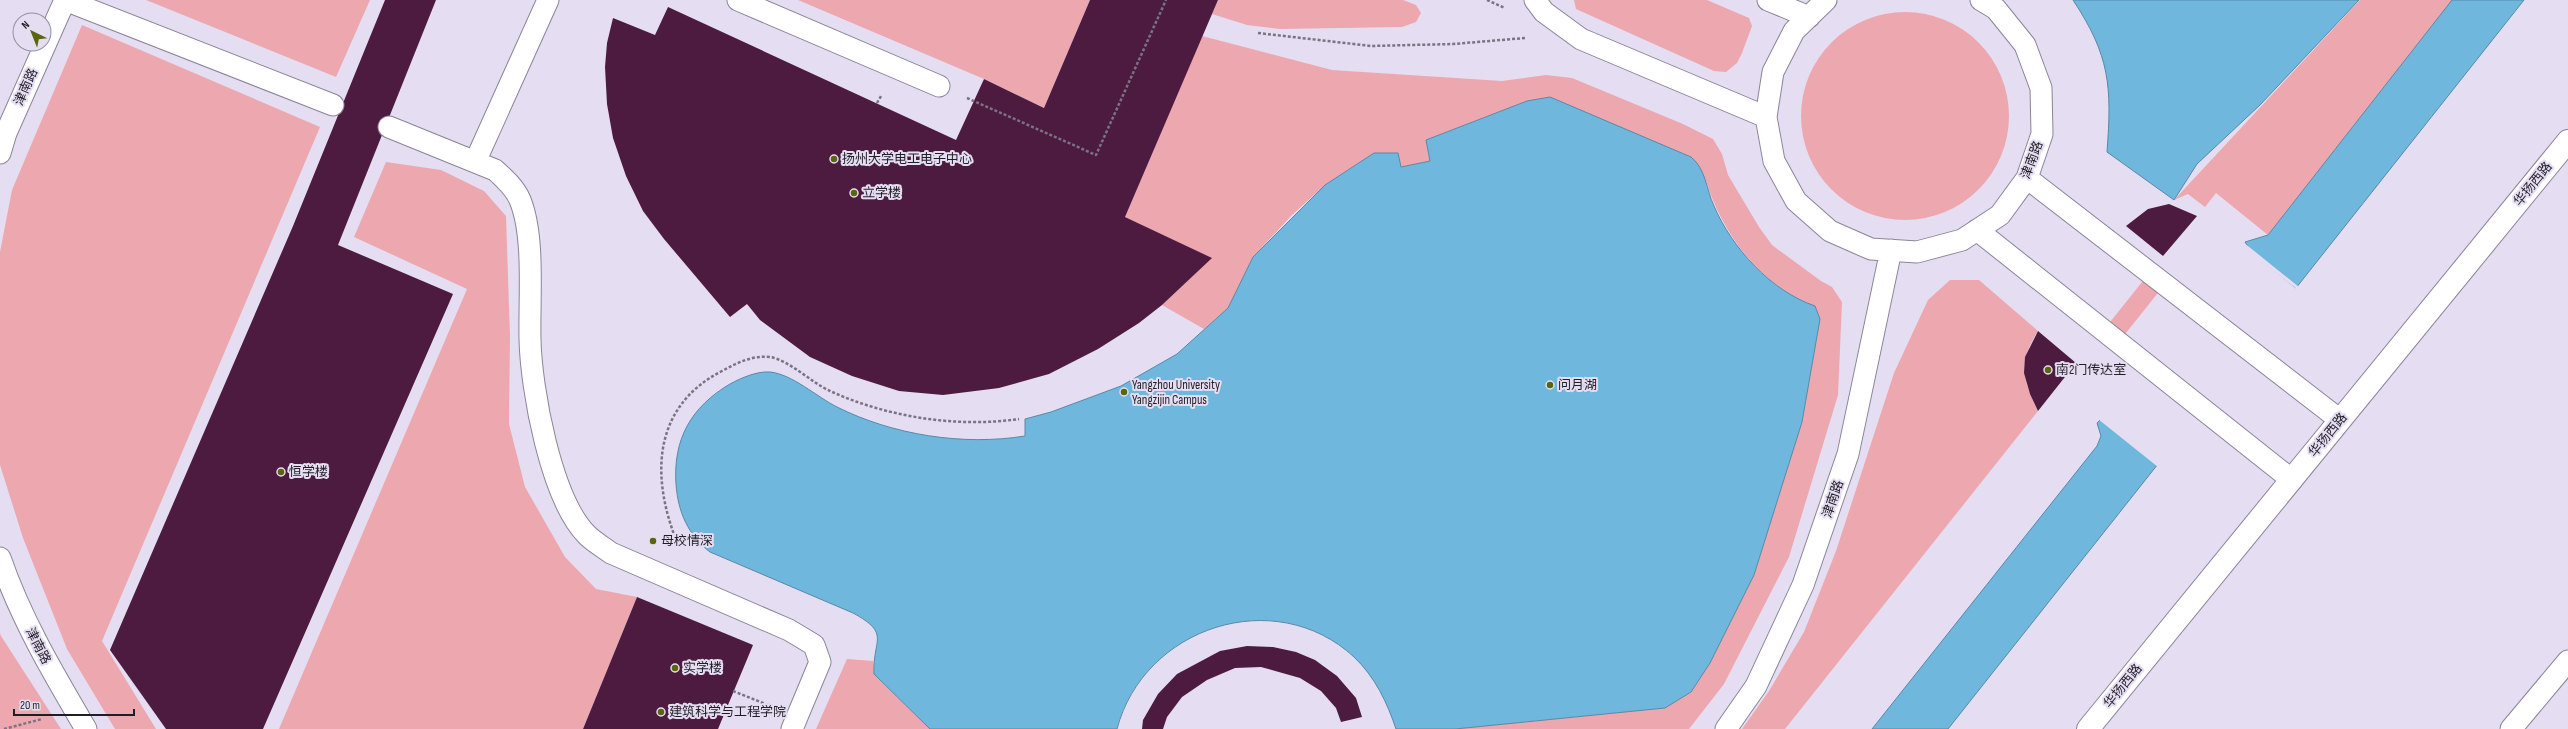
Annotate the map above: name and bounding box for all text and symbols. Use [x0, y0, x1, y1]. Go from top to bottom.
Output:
north arrow [12, 12, 52, 52]
text: N [19, 18, 32, 32]
street label: 津南路 [11, 66, 41, 108]
street label: 津南路 [2018, 139, 2046, 181]
place label: 扬州大学电工电子中心 [842, 151, 972, 167]
marker: 扬州大学电工电子中心 [829, 154, 839, 164]
street label: 华扬西路 [2510, 159, 2556, 209]
place label: 立学楼 [862, 185, 901, 201]
marker: 立学楼 [849, 188, 859, 198]
place label: 南2门传达室 [2056, 362, 2126, 378]
marker: 南2门传达室 [2043, 365, 2053, 375]
place label: Yangzhou University Yangzijin Campus [1132, 377, 1220, 408]
place label: 问月湖 [1558, 377, 1597, 393]
marker: 问月湖 [1545, 380, 1555, 390]
marker: Yangzhou University Yangzijin Campus [1119, 387, 1129, 397]
street label: 华扬西路 [2305, 410, 2351, 460]
place label: 恒学楼 [289, 464, 328, 480]
marker: 恒学楼 [276, 467, 286, 477]
street label: 津南路 [1819, 478, 1847, 520]
place label: 母校情深 [661, 533, 713, 549]
marker: 母校情深 [648, 536, 658, 546]
street label: 津南路 [22, 625, 54, 667]
place label: 实学楼 [683, 660, 722, 676]
street label: 华扬西路 [2100, 661, 2146, 711]
marker: 实学楼 [670, 663, 680, 673]
scale bar [14, 691, 134, 717]
text: 20 m [20, 698, 40, 713]
place label: 建筑科学与工程学院 [669, 704, 786, 720]
marker: 建筑科学与工程学院 [656, 707, 666, 717]

